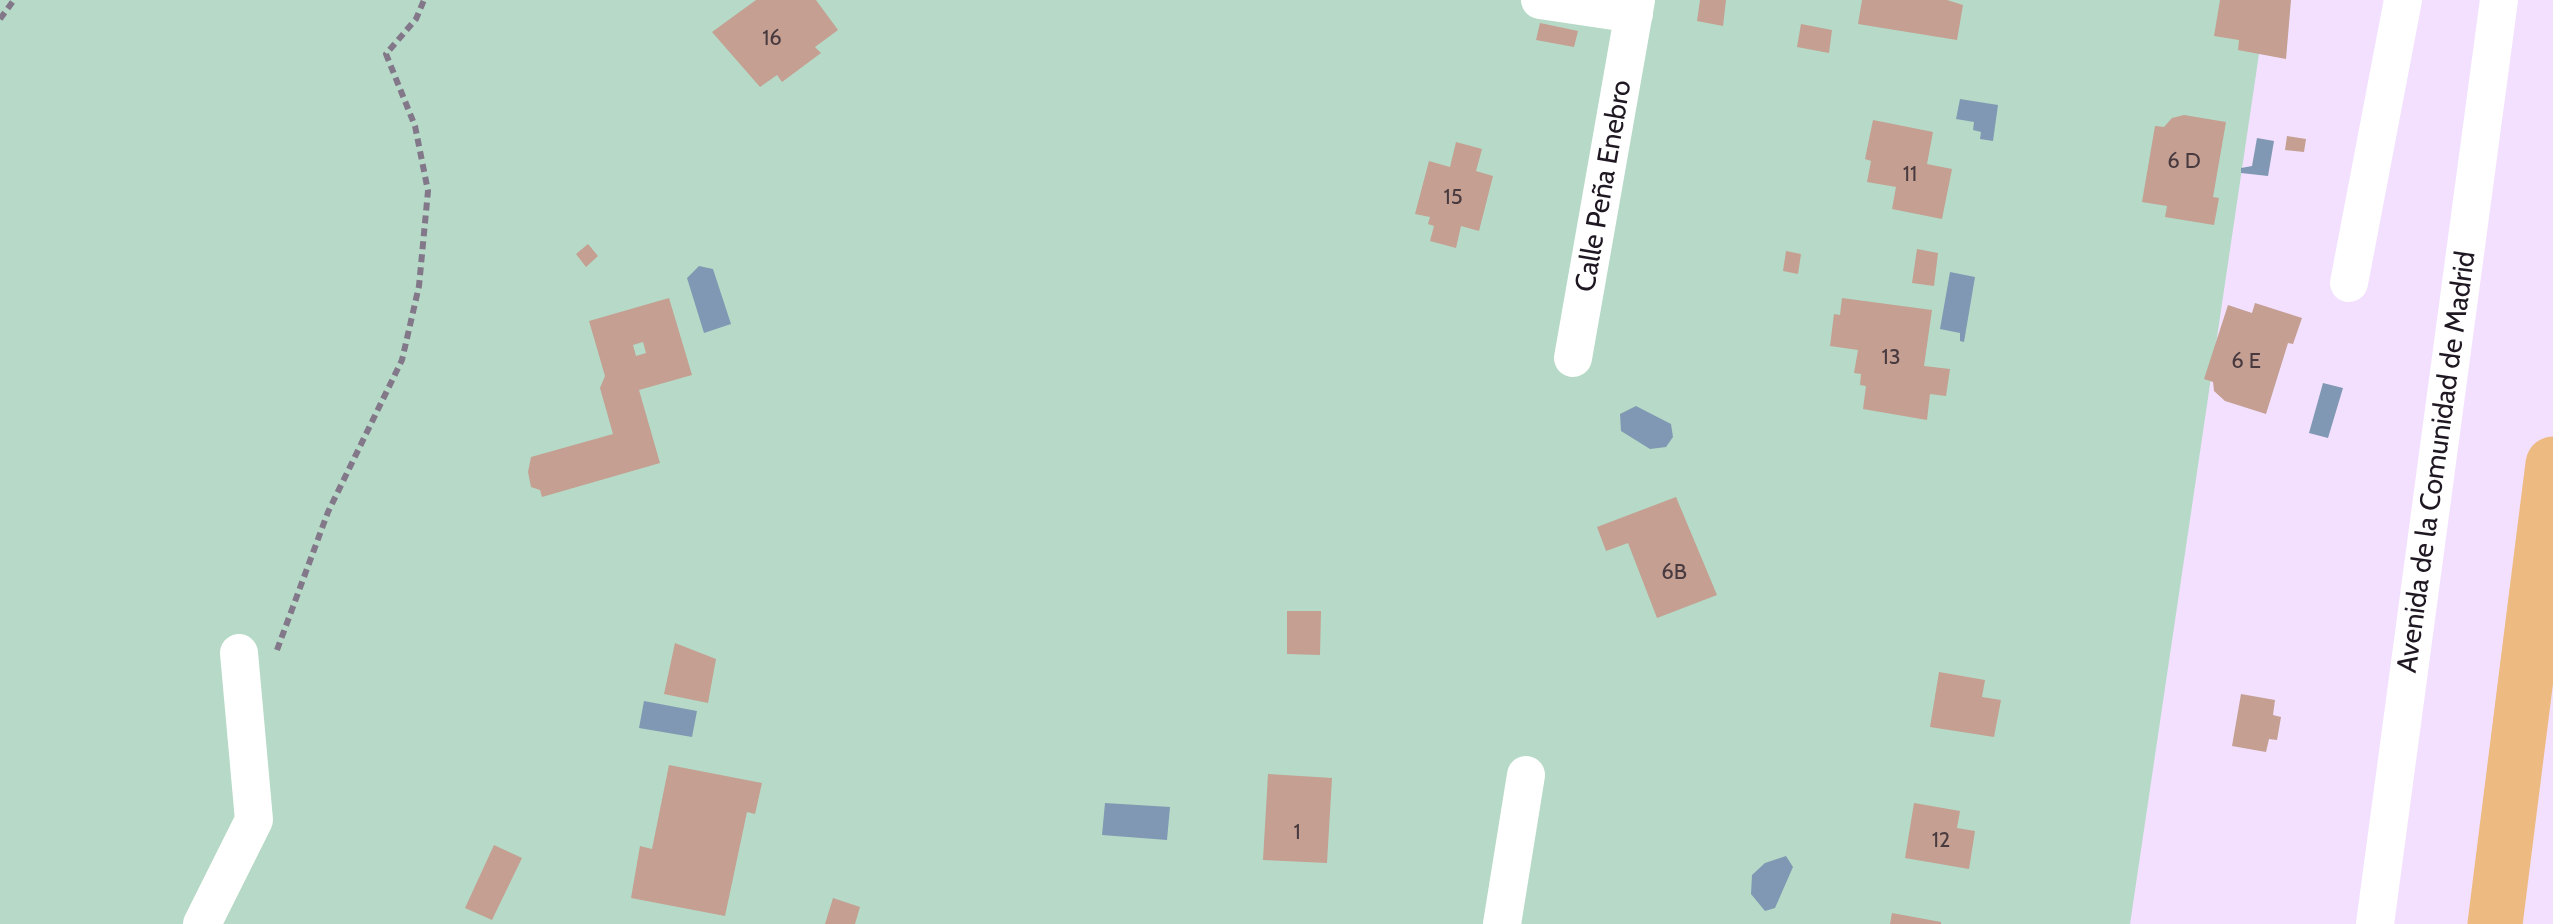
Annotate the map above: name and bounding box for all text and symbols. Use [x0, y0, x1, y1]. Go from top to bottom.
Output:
house number: 16 [762, 26, 782, 52]
street label: Calle Peña Enebro [1569, 77, 1639, 295]
house number: 6 D [2167, 149, 2201, 175]
house number: 11 [1903, 162, 1917, 188]
house number: 15 [1443, 185, 1463, 211]
street label: Avenida de la Comunidad de Madrid [2391, 249, 2483, 675]
house number: 13 [1881, 345, 1901, 371]
house number: 6 E [2231, 349, 2261, 375]
house number: 6B [1661, 560, 1687, 586]
house number: 1 [1293, 820, 1301, 846]
house number: 12 [1932, 828, 1950, 854]

